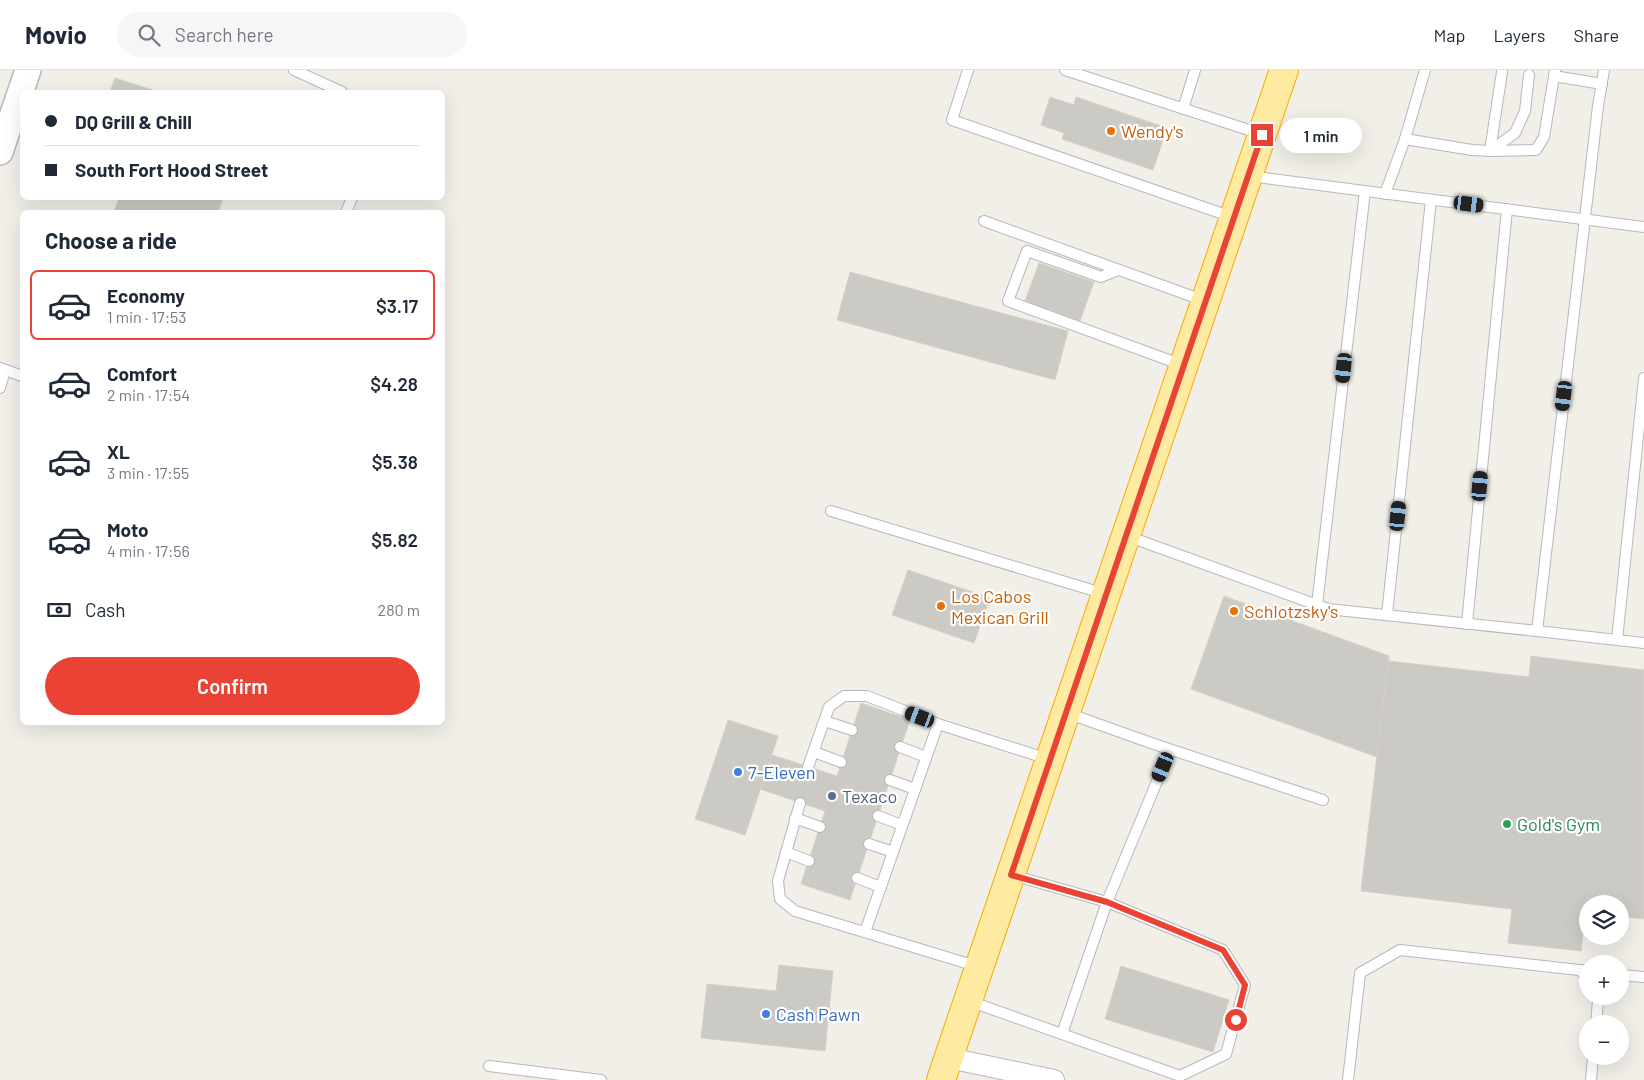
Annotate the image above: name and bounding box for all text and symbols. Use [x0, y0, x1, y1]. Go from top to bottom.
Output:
search box [117, 12, 467, 57]
text: Movio [25, 20, 87, 49]
icon: search [135, 21, 163, 49]
text: Search here [175, 23, 274, 46]
text: Map [1433, 24, 1465, 46]
text: Layers [1493, 24, 1546, 46]
text: Share [1574, 24, 1619, 46]
text: DQ Grill & Chill [75, 110, 192, 133]
callout: 1 min [1280, 118, 1362, 152]
place label: Wendy's [1121, 120, 1184, 142]
route end [1251, 124, 1273, 146]
marker: Wendy's [1105, 125, 1117, 137]
text: 1 min [1304, 126, 1338, 145]
text: South Fort Hood Street [75, 158, 268, 181]
car [1453, 195, 1484, 213]
text: Choose a ride [45, 227, 177, 253]
icon: car [47, 283, 92, 328]
text: Economy [107, 284, 185, 307]
text: $3.17 [376, 294, 418, 317]
text: 1 min · 17:53 [107, 307, 187, 326]
car [1334, 352, 1353, 384]
icon: car [47, 361, 92, 406]
text: Comfort [107, 362, 177, 385]
text: $4.28 [370, 372, 418, 395]
car [1554, 380, 1573, 412]
text: 2 min · 17:54 [107, 385, 190, 404]
icon: car [47, 439, 92, 484]
text: XL [107, 440, 130, 463]
text: $5.38 [372, 450, 418, 473]
text: 3 min · 17:55 [107, 463, 189, 482]
car [1471, 470, 1488, 502]
car [1388, 500, 1407, 532]
icon: car [47, 517, 92, 562]
text: Moto [107, 518, 149, 541]
text: $5.82 [371, 528, 418, 551]
text: 4 min · 17:56 [107, 541, 190, 560]
place label: Los Cabos Mexican Grill [951, 585, 1049, 628]
icon: cash [45, 596, 73, 624]
text: Cash [85, 598, 126, 621]
text: 280 m [378, 600, 420, 619]
marker: Los Cabos Mexican Grill [935, 600, 947, 612]
place label: Schlotzsky's [1244, 600, 1339, 622]
marker: Schlotzsky's [1228, 605, 1240, 617]
button: Confirm [45, 657, 420, 715]
car [903, 705, 936, 729]
car [1150, 750, 1175, 784]
place label: 7-Eleven [748, 761, 816, 783]
marker: 7-Eleven [732, 766, 744, 778]
place label: Texaco [842, 785, 897, 807]
marker: Texaco [826, 790, 838, 802]
place label: Gold's Gym [1517, 813, 1600, 835]
marker: Gold's Gym [1501, 818, 1513, 830]
map controls [1579, 895, 1629, 1065]
button: layers [1579, 895, 1629, 945]
button: + [1579, 955, 1629, 1005]
place label: Cash Pawn [776, 1003, 860, 1025]
marker: Cash Pawn [760, 1008, 772, 1020]
route start [1225, 1009, 1247, 1031]
button: − [1579, 1015, 1629, 1065]

